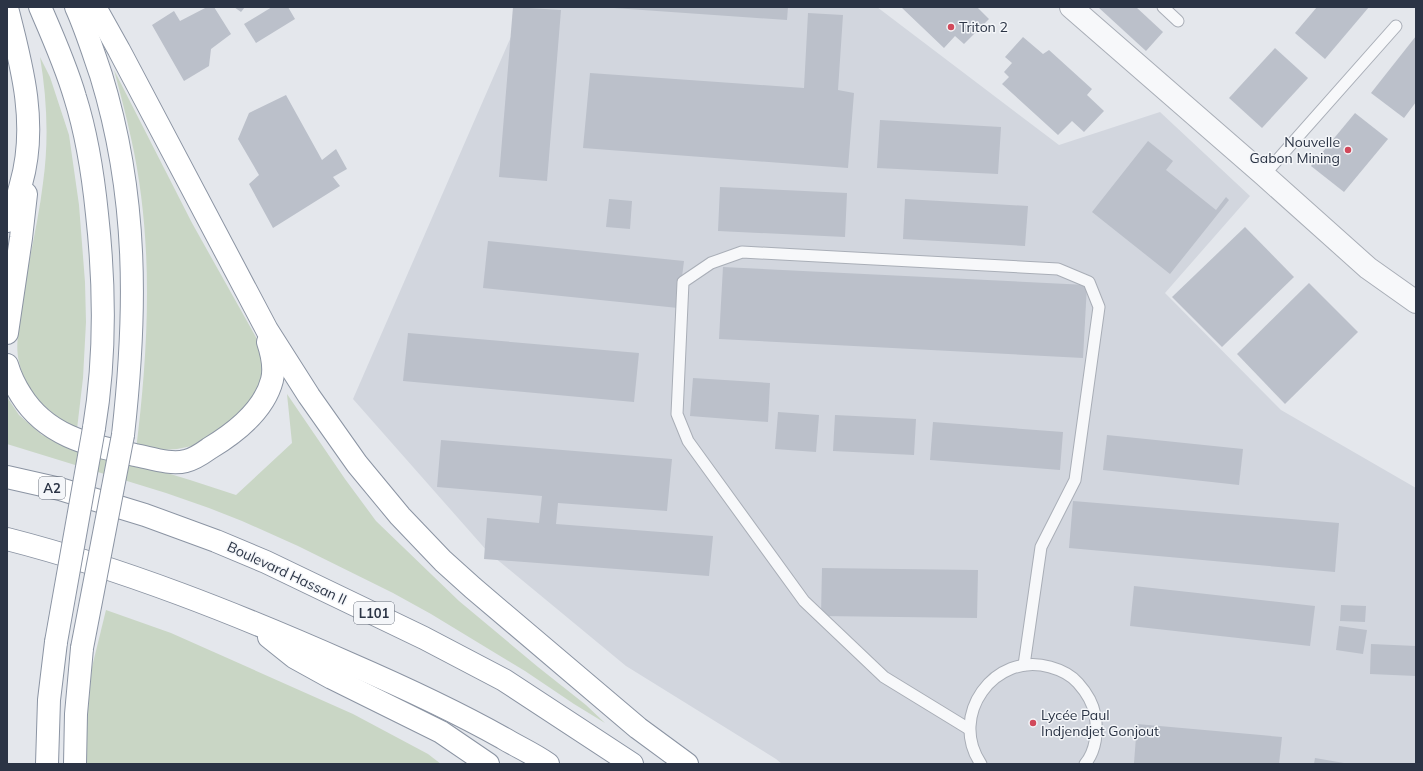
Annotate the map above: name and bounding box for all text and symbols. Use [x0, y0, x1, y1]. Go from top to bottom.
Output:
place label: Triton 2 [959, 18, 1008, 36]
marker: Triton 2 [946, 22, 956, 32]
place label: Nouvelle Gabon Mining [1250, 133, 1340, 167]
marker: Nouvelle Gabon Mining [1343, 145, 1353, 155]
road number: A2 [39, 477, 65, 499]
street label: Boulevard Hassan II [224, 537, 350, 609]
road number: L101 [354, 602, 394, 624]
place label: Lycée Paul Indjendjet Gonjout [1041, 706, 1159, 740]
marker: Lycée Paul Indjendjet Gonjout [1028, 718, 1038, 728]

